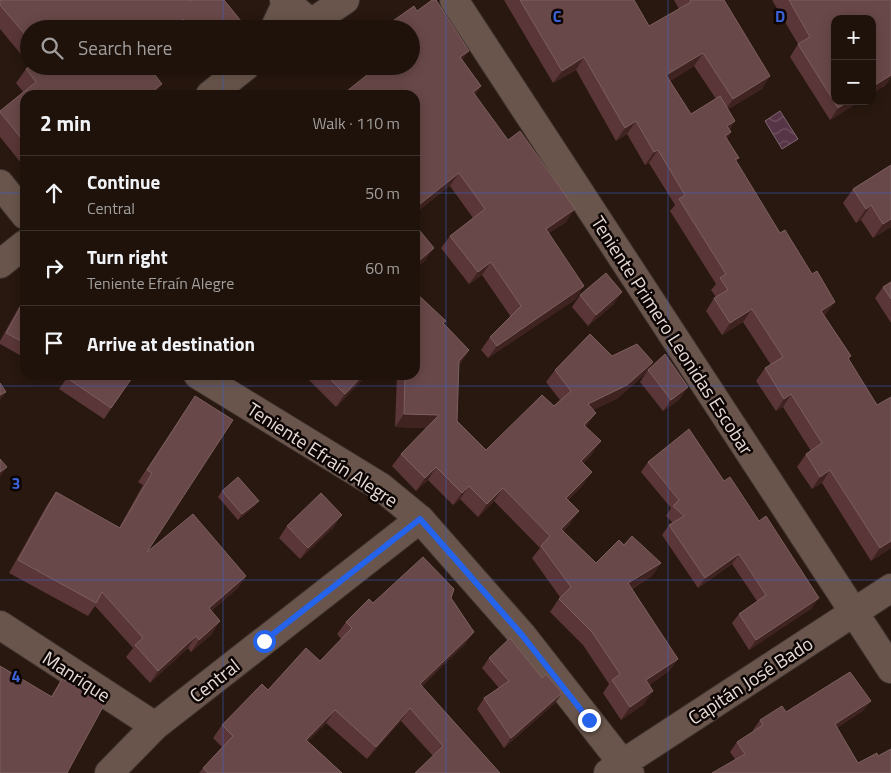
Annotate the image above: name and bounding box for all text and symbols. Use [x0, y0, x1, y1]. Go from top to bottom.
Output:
text: C [553, 4, 562, 28]
text: D [775, 4, 785, 28]
map controls [831, 15, 876, 105]
button: + [831, 15, 876, 60]
search box [20, 20, 420, 75]
text: Search here [78, 33, 172, 62]
icon: search [38, 34, 66, 62]
button: − [831, 60, 876, 105]
text: 2 min [40, 107, 91, 139]
text: Walk · 110 m [312, 111, 400, 135]
text: Continue [87, 167, 160, 196]
icon: ahead [40, 179, 68, 207]
text: 50 m [365, 181, 400, 205]
text: Central [87, 196, 135, 220]
street label: Teniente Primero Leonidas Escobar [585, 210, 762, 461]
text: Turn right [87, 242, 168, 271]
icon: right [40, 254, 68, 282]
text: 60 m [365, 256, 400, 280]
text: Teniente Efraín Alegre [87, 271, 234, 295]
icon: arrive [40, 329, 68, 357]
text: Arrive at destination [87, 329, 255, 358]
street label: Teniente Efraín Alegre [242, 394, 404, 514]
text: 3 [12, 471, 20, 495]
street label: Capitán José Bado [682, 629, 818, 731]
route start [253, 630, 276, 653]
street label: Manrique [37, 643, 117, 709]
street label: Central [183, 651, 245, 709]
text: 4 [12, 664, 21, 688]
route end [578, 709, 601, 732]

